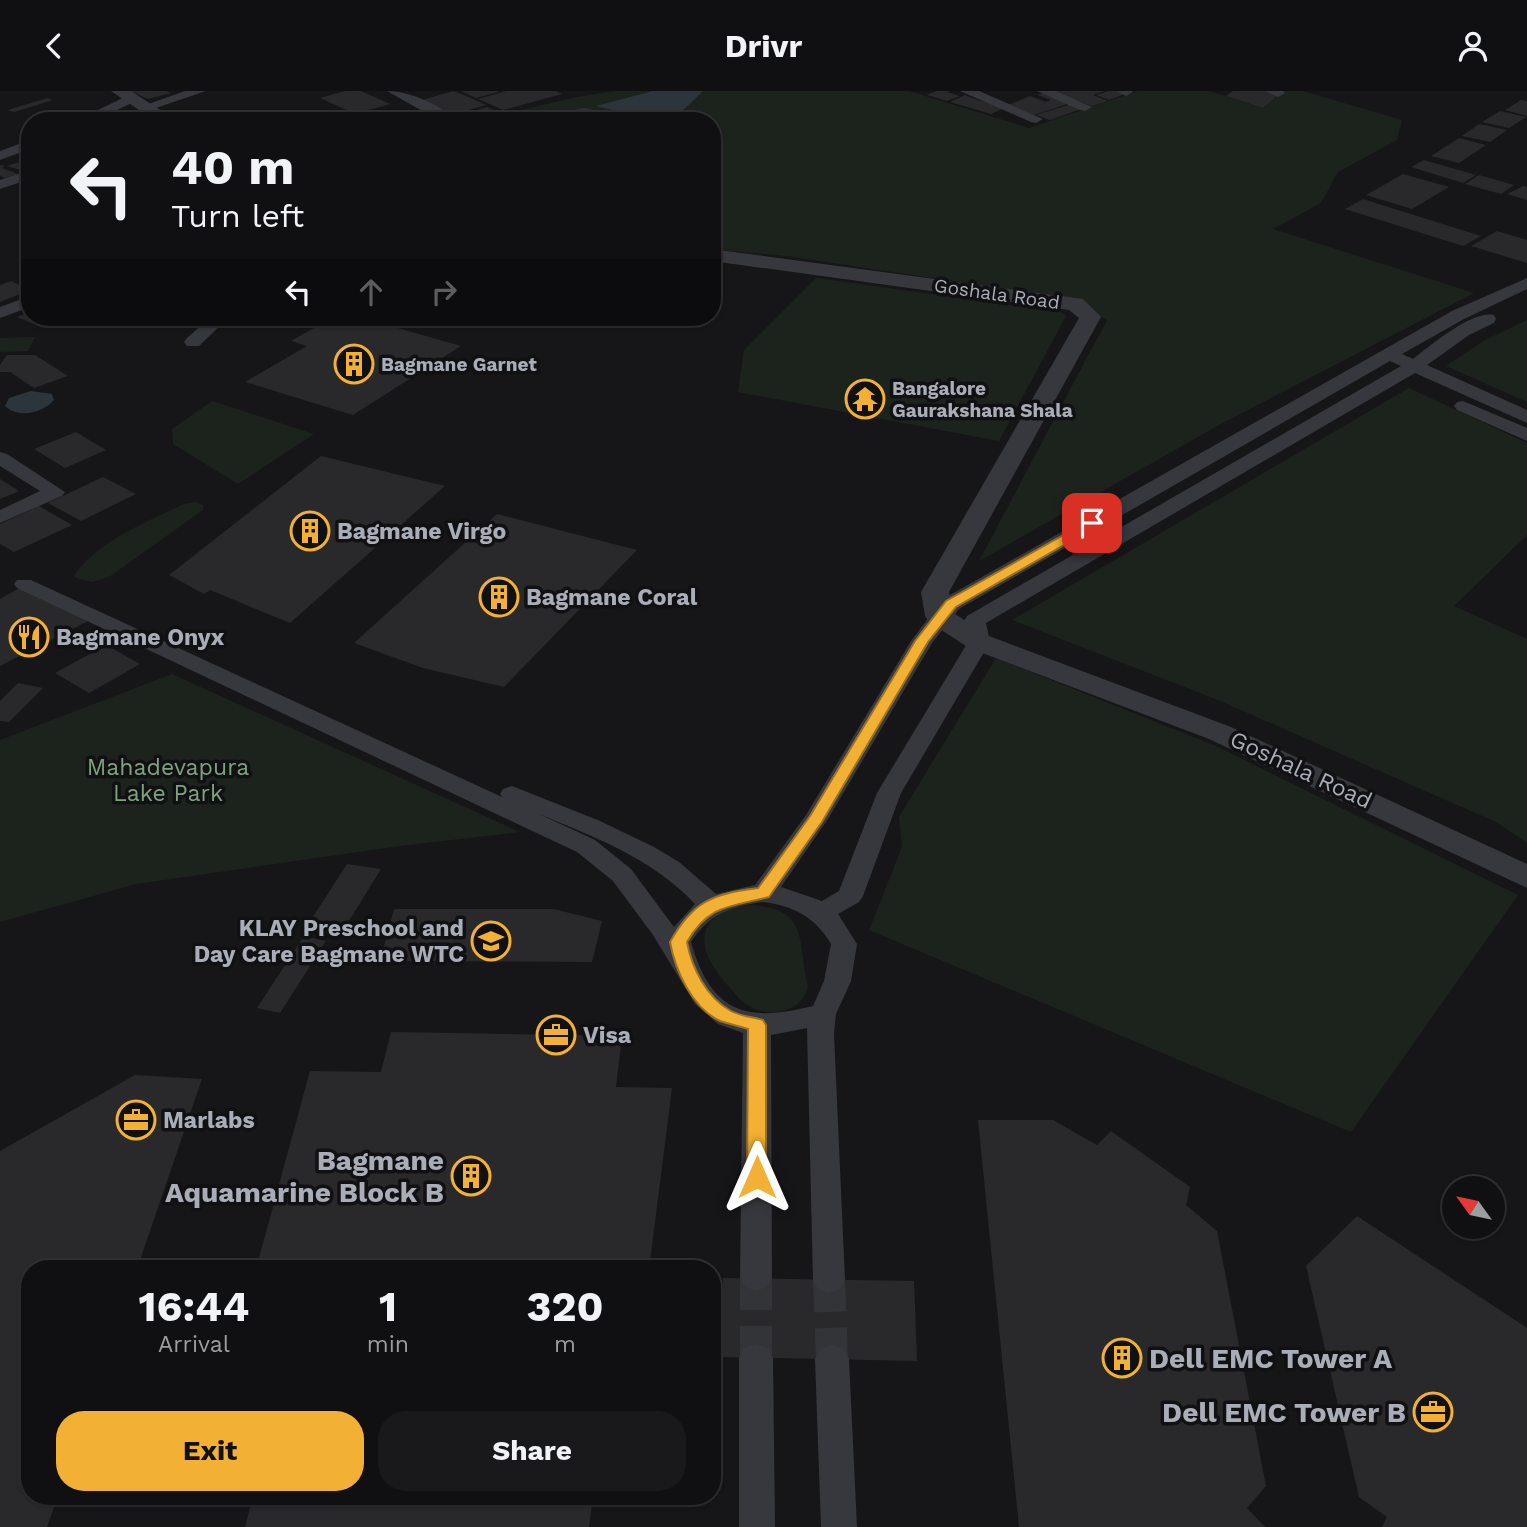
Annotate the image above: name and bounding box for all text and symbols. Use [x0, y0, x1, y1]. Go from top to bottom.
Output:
icon: back [35, 27, 73, 65]
text: Drivr [725, 27, 802, 65]
icon: person [1454, 27, 1492, 65]
text: 40 m [171, 138, 294, 196]
icon: left [56, 140, 147, 231]
text: Turn left [171, 197, 304, 235]
icon: left [279, 273, 317, 311]
icon: ahead [352, 273, 390, 311]
icon: right [425, 273, 463, 311]
street label: Goshala Road [933, 274, 1061, 314]
building icon: Bagmane Garnet [333, 343, 375, 385]
place label: Bagmane Garnet [381, 353, 537, 376]
place label: Bangalore Gaurakshana Shala [892, 377, 1073, 422]
temple icon: Bangalore Gaurakshana Shala [844, 378, 886, 420]
pin [1062, 493, 1122, 553]
icon: arrive [1073, 504, 1111, 542]
building icon: Bagmane Virgo [289, 510, 331, 552]
place label: Bagmane Virgo [337, 518, 506, 545]
building icon: Bagmane Coral [478, 576, 520, 618]
place label: Bagmane Coral [526, 584, 698, 611]
restaurant icon: Bagmane Onyx [8, 616, 50, 658]
place label: Bagmane Onyx [56, 624, 225, 651]
street label: Goshala Road [1226, 725, 1376, 815]
park label: Mahadevapura Lake Park [87, 754, 249, 807]
place label: KLAY Preschool and Day Care Bagmane WTC [194, 915, 464, 968]
school or university icon: KLAY Preschool and Day Care Bagmane WTC [470, 920, 512, 962]
office icon: Visa [535, 1014, 577, 1056]
place label: Visa [583, 1022, 632, 1049]
office icon: Marlabs [115, 1099, 157, 1141]
place label: Marlabs [163, 1107, 255, 1134]
position arrow [720, 1140, 794, 1214]
place label: Bagmane Aquamarine Block B [165, 1144, 444, 1209]
building icon: Bagmane Aquamarine Block B [450, 1155, 492, 1197]
north arrow [1442, 1176, 1505, 1239]
map controls [1442, 1176, 1505, 1239]
text: 16:44 [138, 1282, 249, 1331]
text: 1 [379, 1282, 397, 1331]
text: 320 [527, 1282, 604, 1331]
text: Arrival [158, 1331, 230, 1358]
text: min [367, 1331, 409, 1358]
text: m [554, 1331, 576, 1358]
building icon: Dell EMC Tower A [1101, 1337, 1143, 1379]
place label: Dell EMC Tower A [1149, 1342, 1392, 1375]
office icon: Dell EMC Tower B [1412, 1391, 1454, 1433]
place label: Dell EMC Tower B [1162, 1396, 1406, 1429]
button: Exit [56, 1411, 364, 1491]
button: Share [378, 1411, 686, 1491]

